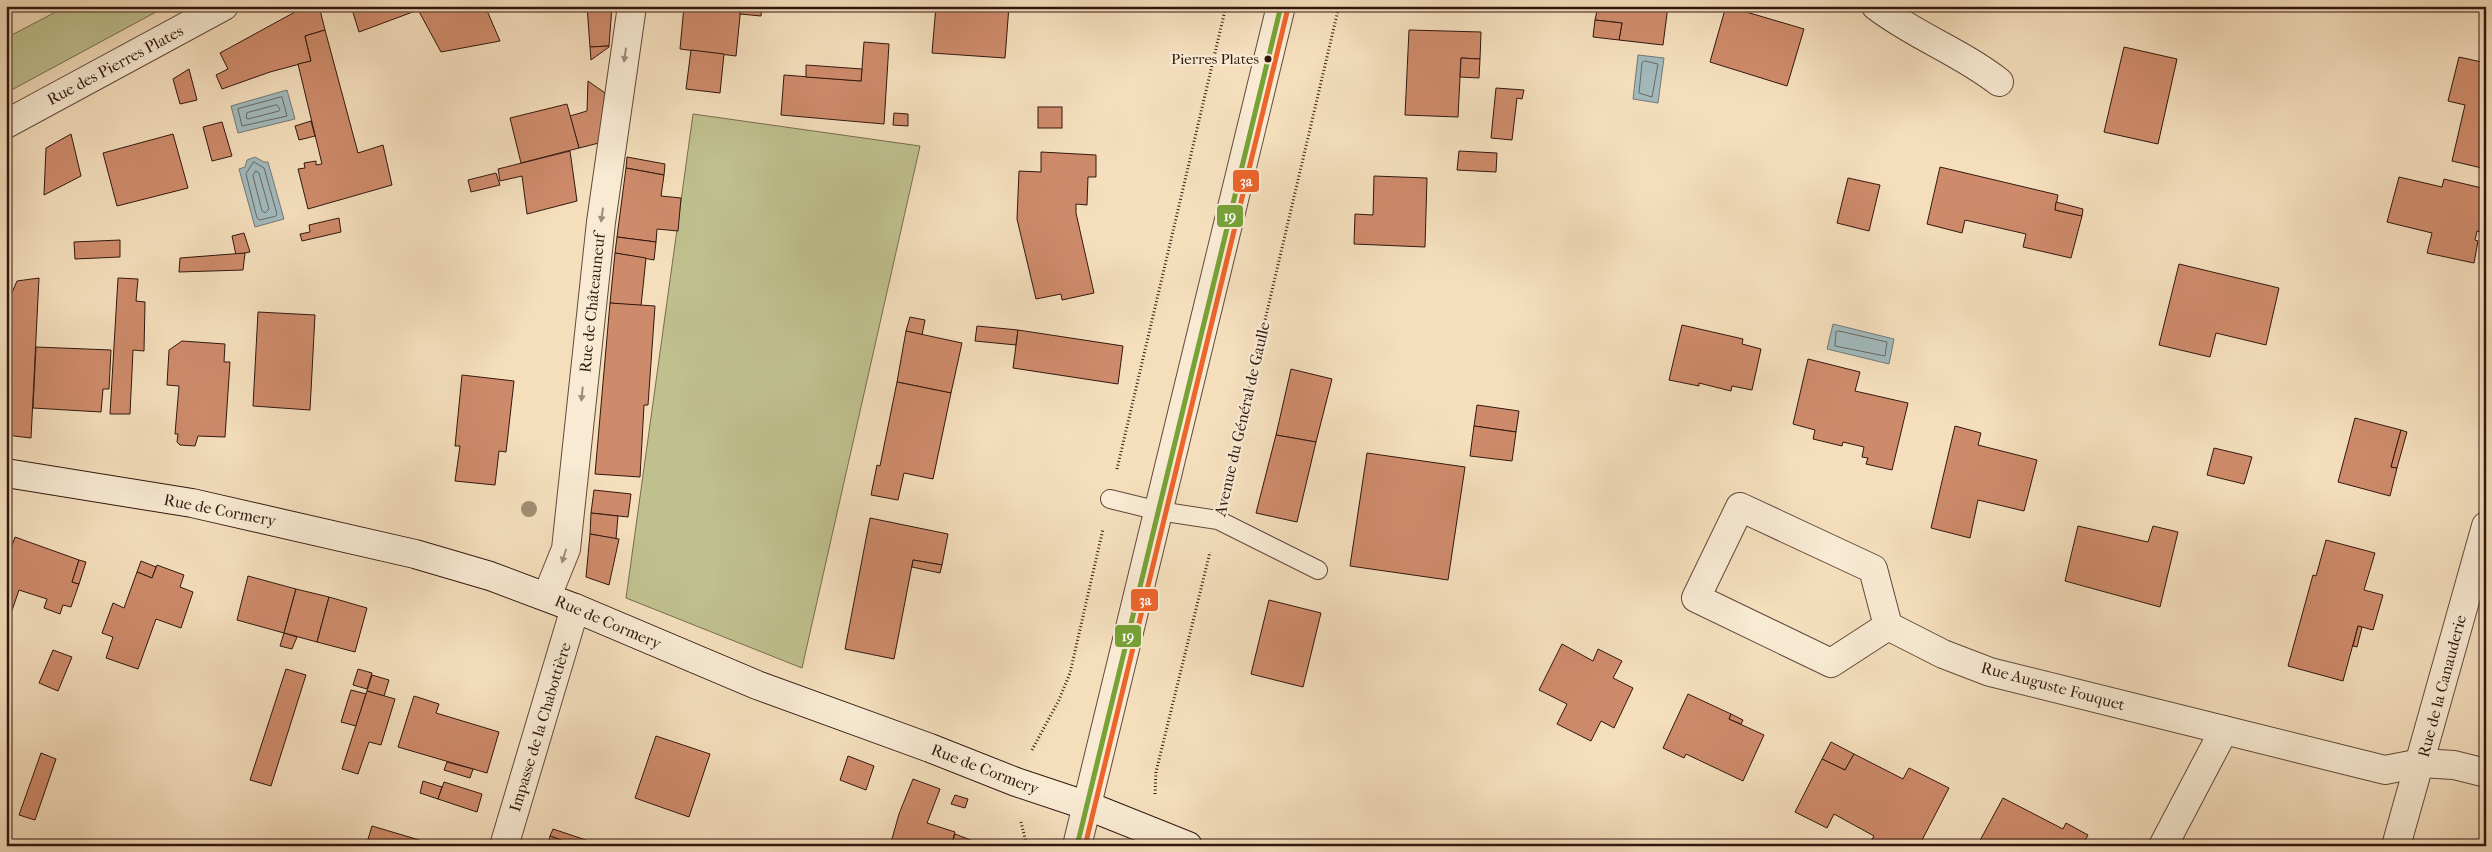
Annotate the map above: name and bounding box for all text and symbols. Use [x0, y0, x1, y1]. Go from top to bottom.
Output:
street label: Rue des Pierres Plates [44, 21, 186, 109]
one-way arrow [620, 47, 628, 63]
place label: Pierres Plates [1171, 50, 1259, 68]
marker: Pierres Plates [1263, 54, 1273, 64]
line badge: 3a [1232, 169, 1260, 193]
text: 3a [1240, 173, 1253, 190]
line badge: 19 [1216, 204, 1244, 228]
one-way arrow [597, 208, 605, 224]
text: 19 [1224, 208, 1236, 225]
street label: Rue de Châteauneuf [575, 229, 609, 374]
street label: Avenue du Général de Gaulle [1210, 320, 1274, 519]
one-way arrow [578, 387, 586, 403]
street label: Rue de Cormery [162, 490, 278, 530]
one-way arrow [559, 548, 567, 563]
line badge: 3a [1130, 588, 1159, 612]
street label: Rue de Cormery [552, 591, 665, 653]
text: 3a [1139, 592, 1152, 609]
street label: Rue de la Canauderie [2414, 613, 2470, 759]
line badge: 19 [1114, 624, 1142, 648]
text: 19 [1122, 628, 1134, 645]
street label: Impasse de la Chabottière [505, 640, 575, 814]
street label: Rue Auguste Fouquet [1979, 658, 2127, 714]
street label: Rue de Cormery [928, 740, 1042, 798]

